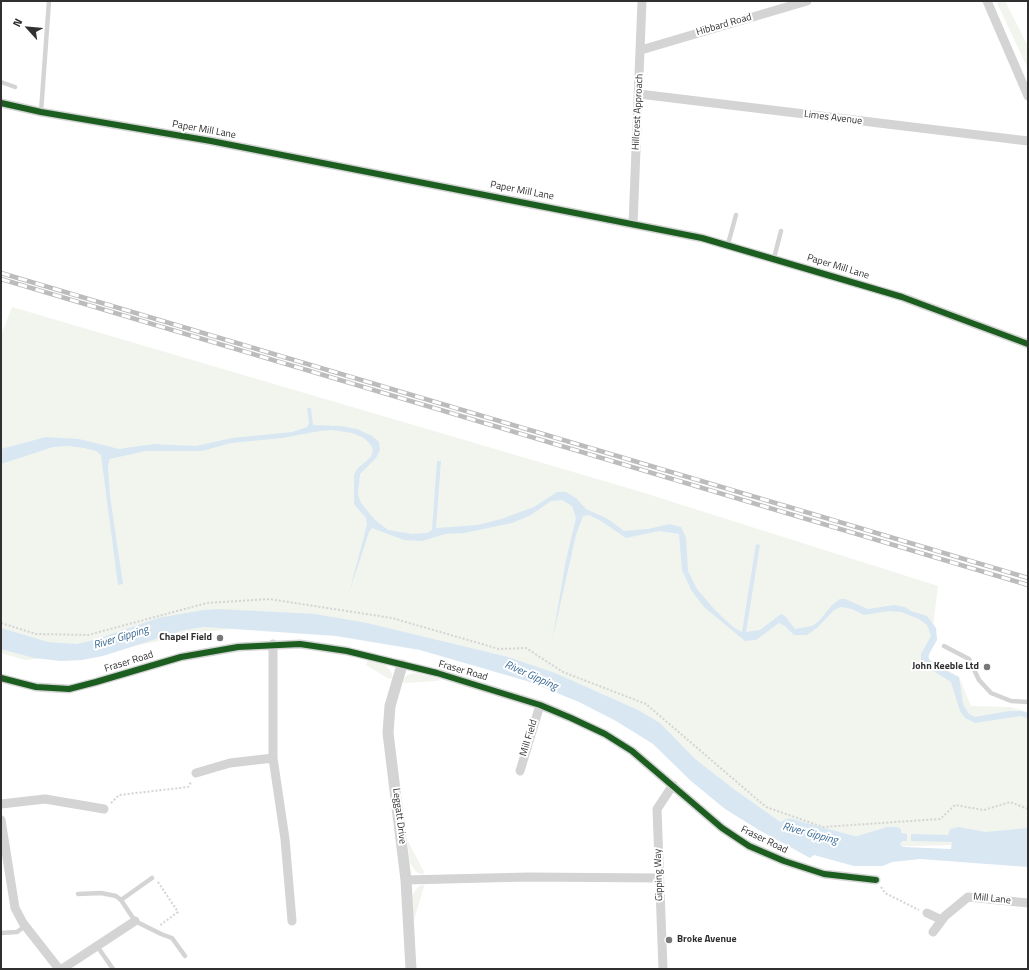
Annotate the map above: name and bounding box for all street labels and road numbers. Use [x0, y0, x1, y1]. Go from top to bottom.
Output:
street label: Hibbard Road [695, 11, 753, 39]
street label: Hillcrest Approach [630, 73, 646, 151]
street label: Limes Avenue [803, 108, 863, 128]
street label: Paper Mill Lane [171, 118, 237, 142]
street label: Paper Mill Lane [489, 179, 555, 203]
street label: Paper Mill Lane [805, 252, 871, 282]
street label: Fraser Road [103, 649, 155, 675]
street label: Fraser Road [437, 658, 489, 684]
street label: Mill Field [518, 718, 540, 758]
street label: Leggatt Drive [390, 787, 408, 845]
street label: Fraser Road [739, 824, 789, 856]
street label: Gipping Way [652, 849, 666, 901]
street label: Mill Lane [973, 891, 1011, 907]

